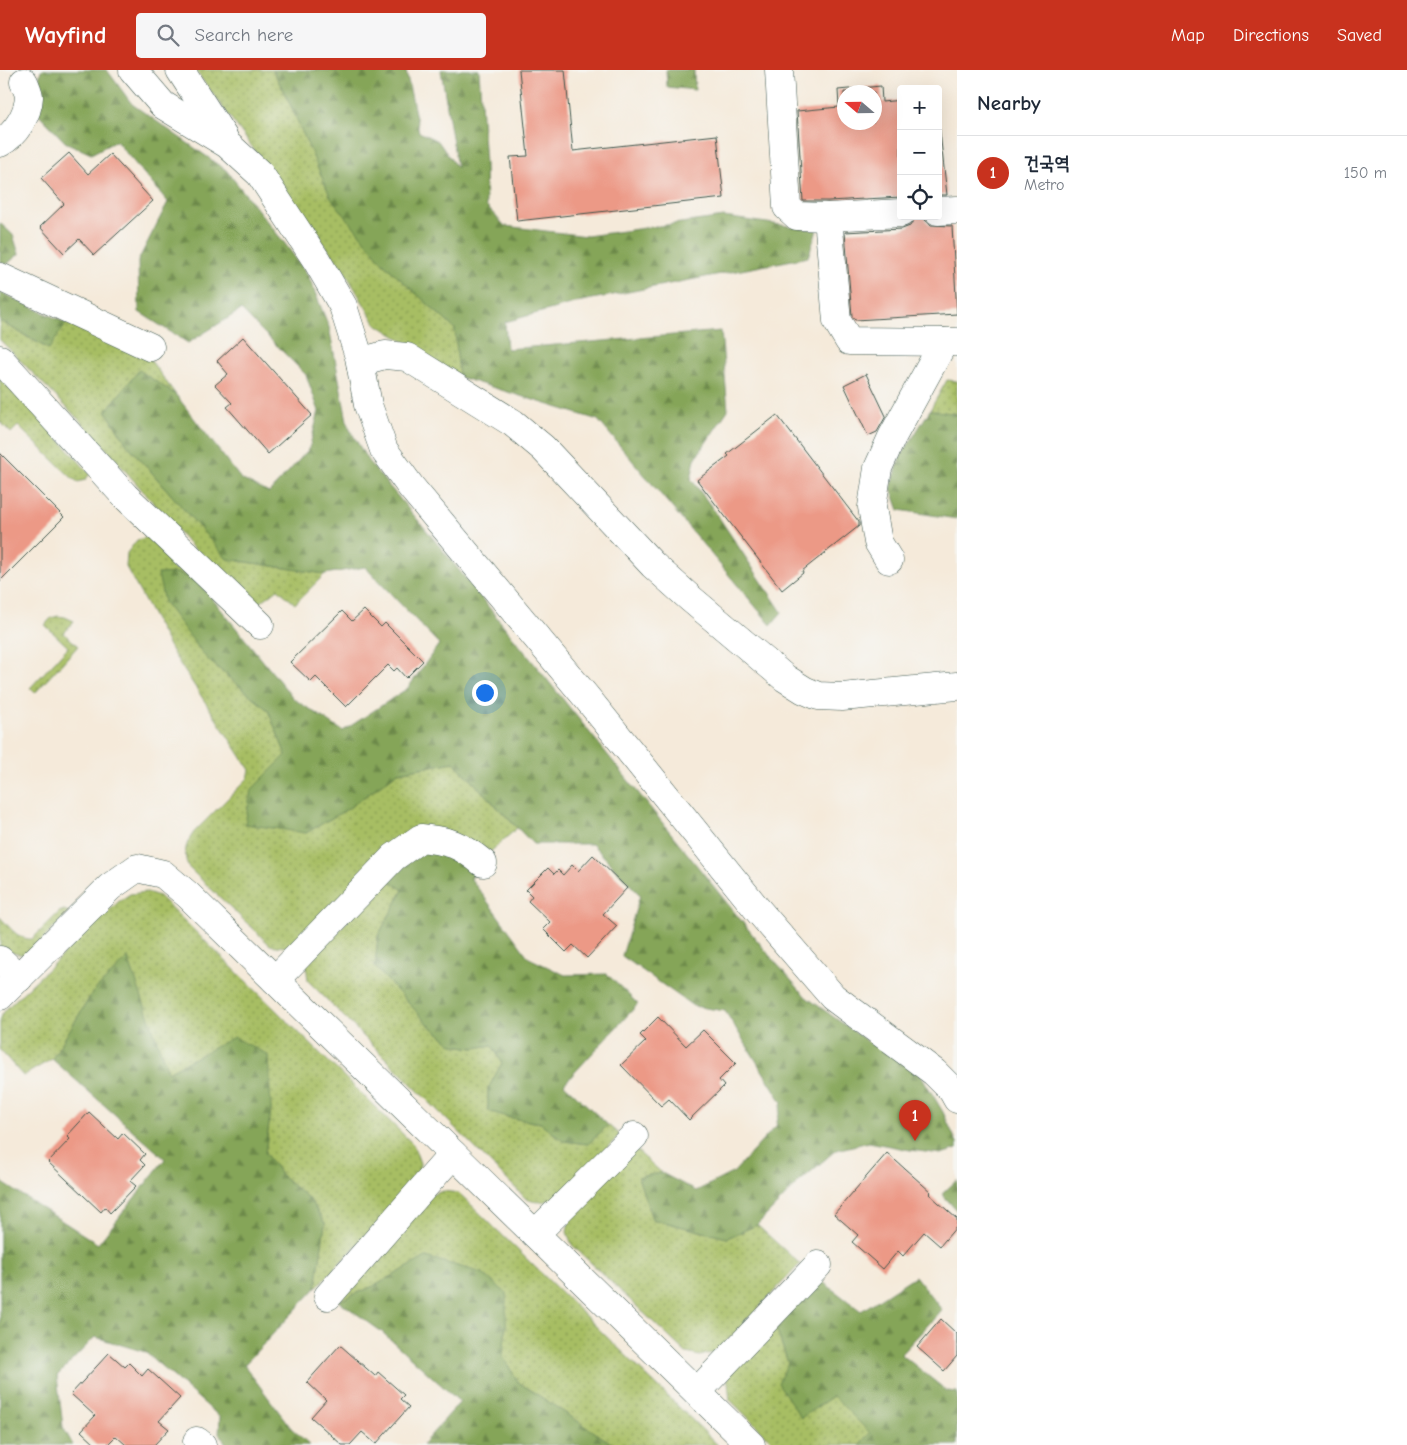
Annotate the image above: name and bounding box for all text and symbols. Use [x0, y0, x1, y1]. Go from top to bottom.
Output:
search box [136, 13, 486, 58]
text: Wayfind [25, 21, 106, 49]
icon: search [154, 21, 182, 49]
text: Search here [194, 24, 293, 46]
text: Map [1171, 25, 1205, 46]
text: Directions [1233, 25, 1309, 46]
text: Saved [1337, 25, 1382, 46]
north arrow [837, 85, 882, 130]
map controls [897, 85, 942, 220]
button: + [897, 85, 942, 130]
text: Nearby [977, 91, 1041, 115]
button: − [897, 130, 942, 175]
text: 건국역 [1024, 152, 1070, 174]
text: 1 [990, 164, 996, 182]
text: 150 m [1344, 164, 1387, 182]
button: locate [897, 175, 942, 220]
text: Metro [1024, 176, 1065, 194]
your location [472, 680, 498, 706]
pin: 1 [899, 1100, 931, 1141]

